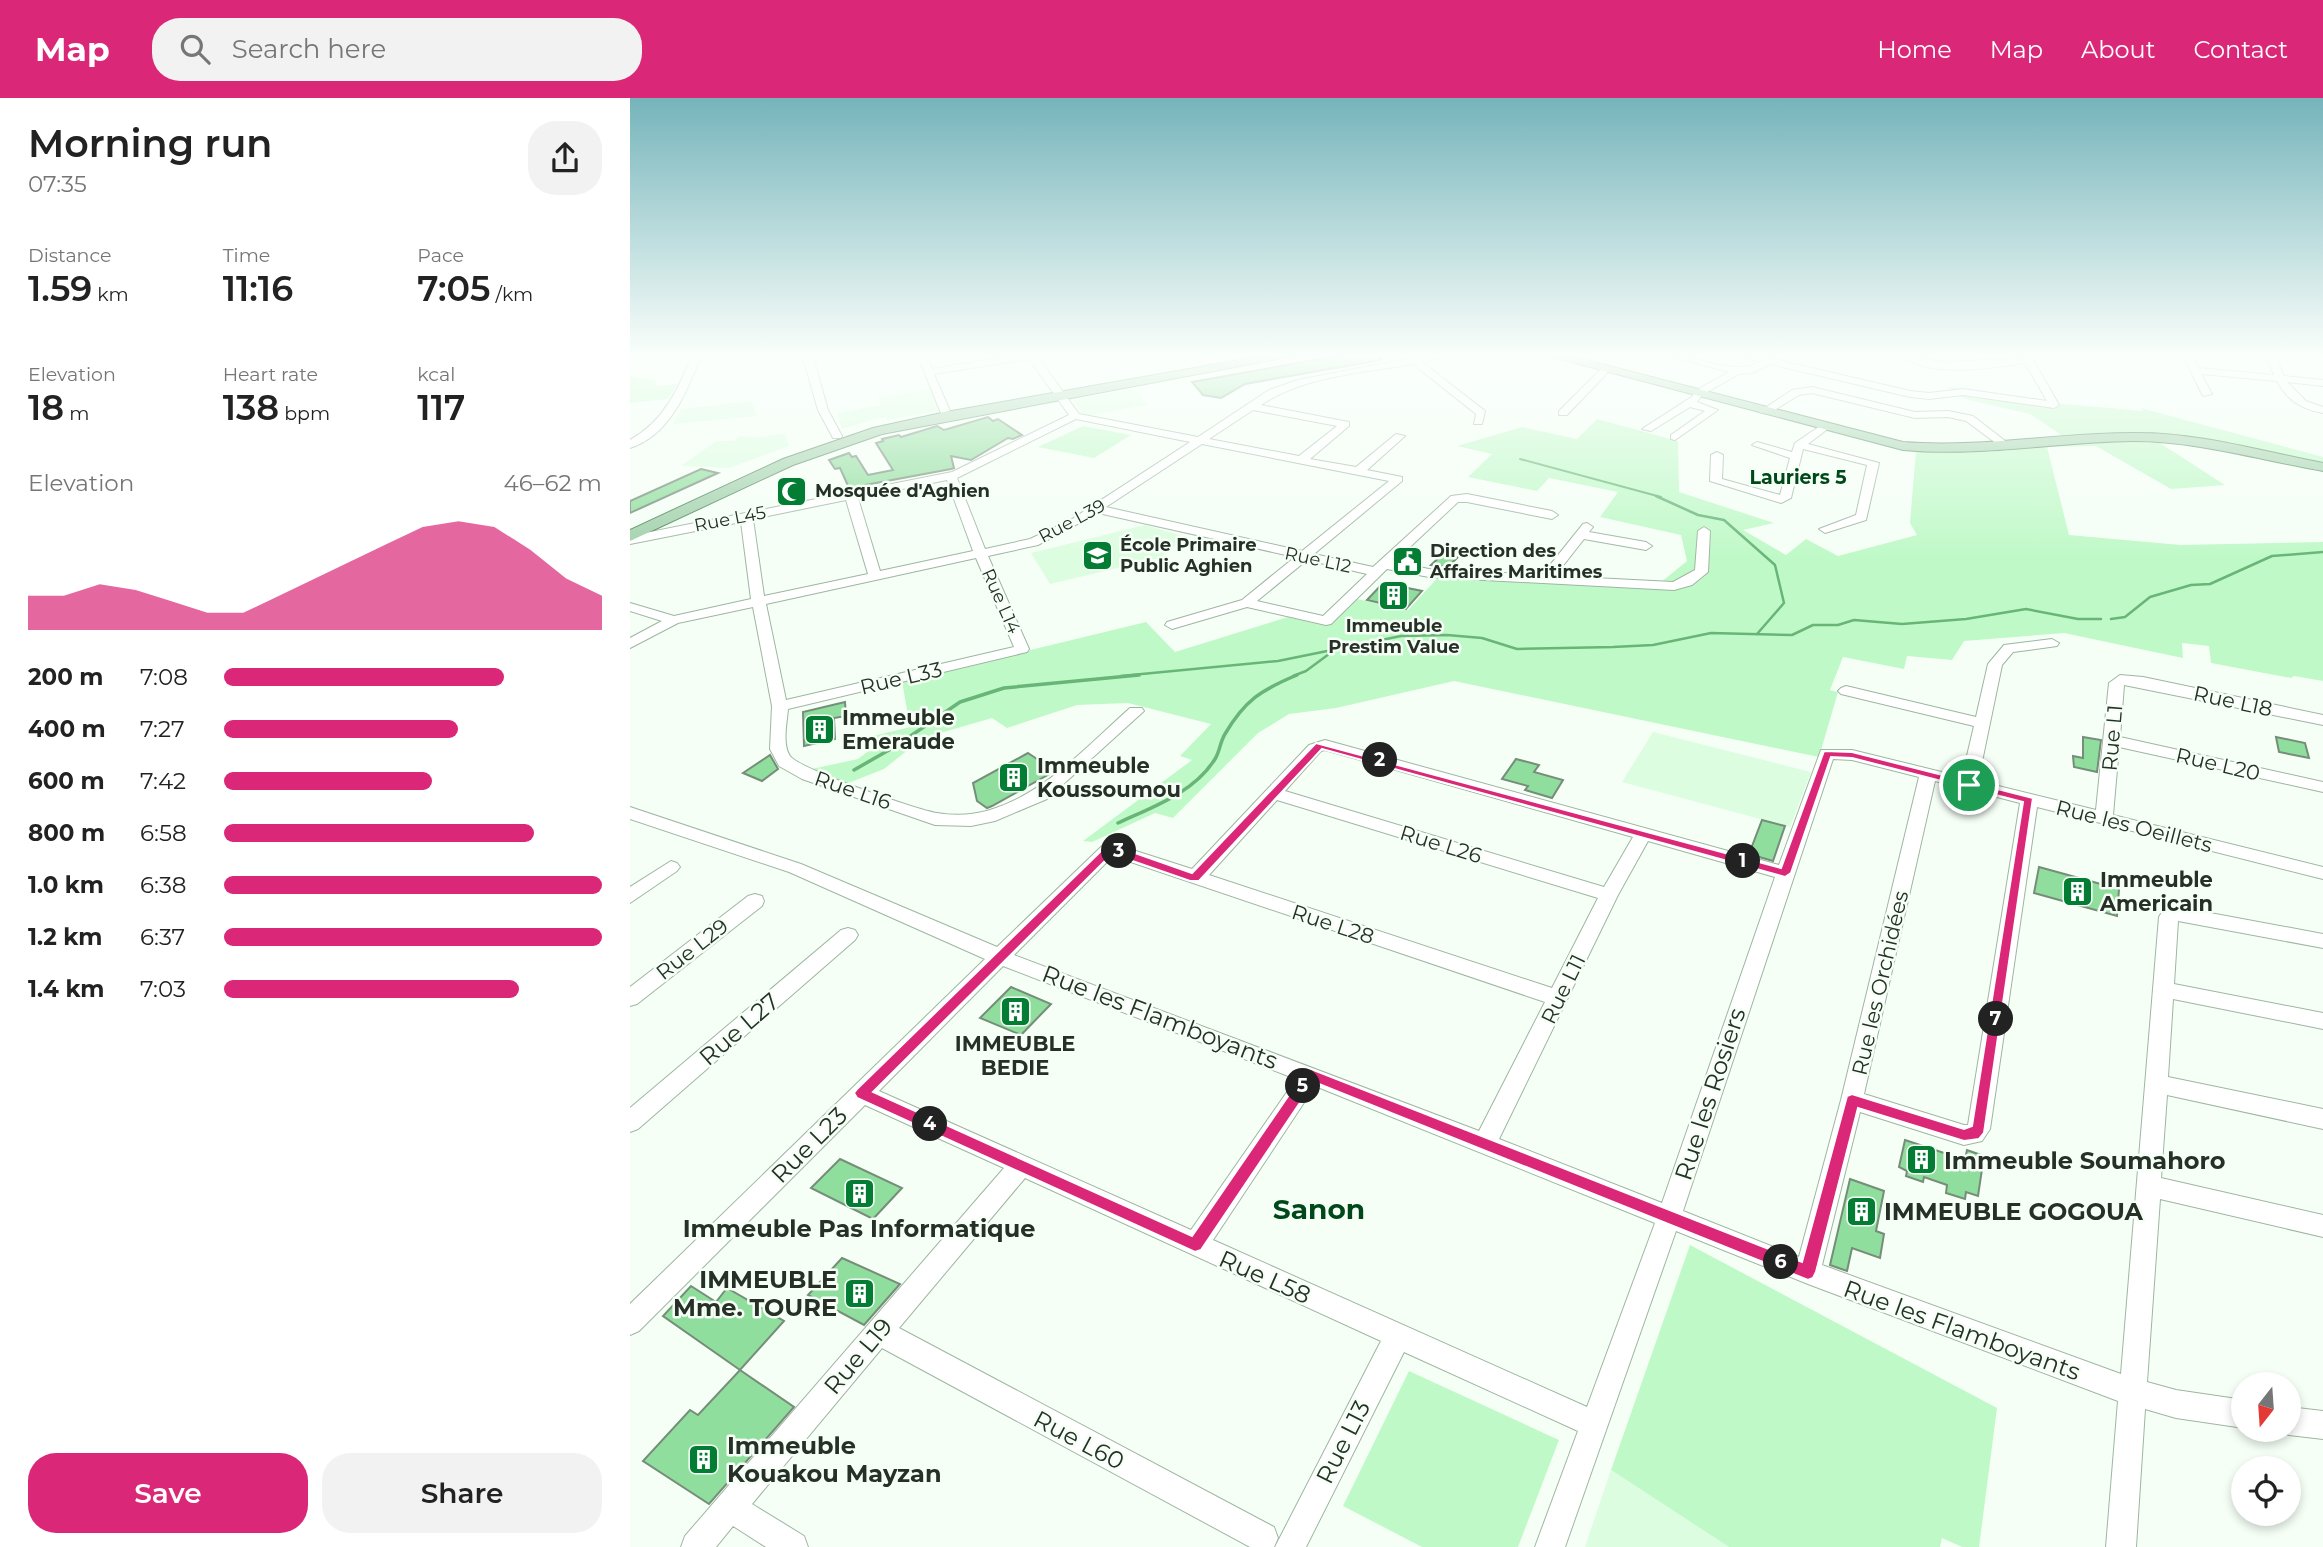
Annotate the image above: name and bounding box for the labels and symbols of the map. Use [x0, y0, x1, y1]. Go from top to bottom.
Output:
district label: Lauriers 5 [1749, 466, 1847, 489]
mosque icon: Mosquée d'Aghien [775, 474, 809, 508]
place label: Mosquée d'Aghien [815, 480, 990, 502]
street label: Rue L39 [1035, 494, 1109, 548]
street label: Rue L45 [692, 501, 768, 537]
place label: École Primaire Public Aghien [1120, 534, 1257, 577]
school or university icon: École Primaire Public Aghien [1080, 538, 1114, 572]
place label: Direction des Affaires Maritimes [1429, 540, 1603, 583]
street label: Rue L12 [1283, 542, 1353, 578]
public building icon: Direction des Affaires Maritimes [1390, 544, 1424, 578]
street label: Rue L14 [977, 565, 1025, 637]
building icon: Immeuble Prestim Value [1377, 578, 1411, 612]
place label: Immeuble Prestim Value [1328, 615, 1460, 658]
street label: Rue L33 [858, 656, 944, 700]
street label: Rue L18 [2191, 680, 2275, 722]
street label: Rue L1 [2097, 704, 2127, 772]
place label: Immeuble Emeraude [842, 705, 955, 754]
building icon: Immeuble Emeraude [802, 712, 836, 746]
pin: 2 [1362, 742, 1398, 778]
street label: Rue L20 [2173, 742, 2263, 786]
place label: Immeuble Koussoumou [1037, 753, 1181, 802]
pin [1939, 755, 1999, 815]
building icon: Immeuble Koussoumou [997, 760, 1031, 794]
street label: Rue L16 [811, 765, 895, 815]
street label: Rue les Oeillets [2053, 794, 2215, 858]
street label: Rue L26 [1397, 820, 1485, 868]
pin: 3 [1102, 834, 1136, 868]
pin: 1 [1726, 844, 1760, 878]
place label: Immeuble Americain [2099, 867, 2213, 916]
building icon: Immeuble Americain [2060, 874, 2094, 908]
street label: Rue les Orchidées [1847, 888, 1913, 1078]
street label: Rue L28 [1289, 899, 1377, 949]
street label: Rue L29 [651, 913, 733, 985]
street label: Rue L11 [1535, 950, 1591, 1028]
street label: Rue les Flamboyants [1038, 959, 1282, 1075]
street label: Rue L27 [693, 987, 785, 1071]
building icon: IMMEUBLE BEDIE [998, 994, 1032, 1028]
pin: 7 [1978, 1002, 2014, 1037]
street label: Rue les Rosiers [1668, 1004, 1752, 1184]
place label: IMMEUBLE BEDIE [955, 1031, 1075, 1080]
pin: 5 [1286, 1068, 1320, 1104]
street label: Rue L23 [765, 1101, 853, 1189]
pin: 4 [912, 1107, 948, 1142]
building icon: Immeuble Soumahoro [1904, 1143, 1938, 1177]
place label: Immeuble Soumahoro [1944, 1146, 2225, 1175]
building icon: Immeuble Pas Informatique [842, 1177, 876, 1211]
district label: Sanon [1273, 1192, 1365, 1226]
building icon: IMMEUBLE GOGOUA [1844, 1194, 1878, 1228]
place label: IMMEUBLE GOGOUA [1884, 1197, 2144, 1226]
place label: Immeuble Pas Informatique [683, 1214, 1035, 1243]
street label: Rue L58 [1215, 1244, 1315, 1310]
pin: 6 [1764, 1244, 1798, 1280]
place label: IMMEUBLE Mme. TOURE [673, 1265, 837, 1322]
street label: Rue les Flamboyants [1840, 1274, 2084, 1386]
building icon: IMMEUBLE Mme. TOURE [843, 1276, 877, 1310]
street label: Rue L19 [818, 1312, 898, 1400]
north arrow [2231, 1372, 2301, 1442]
street label: Rue L13 [1310, 1395, 1376, 1489]
street label: Rue L60 [1029, 1404, 1129, 1476]
place label: Immeuble Kouakou Mayzan [727, 1431, 941, 1488]
building icon: Immeuble Kouakou Mayzan [687, 1442, 721, 1476]

